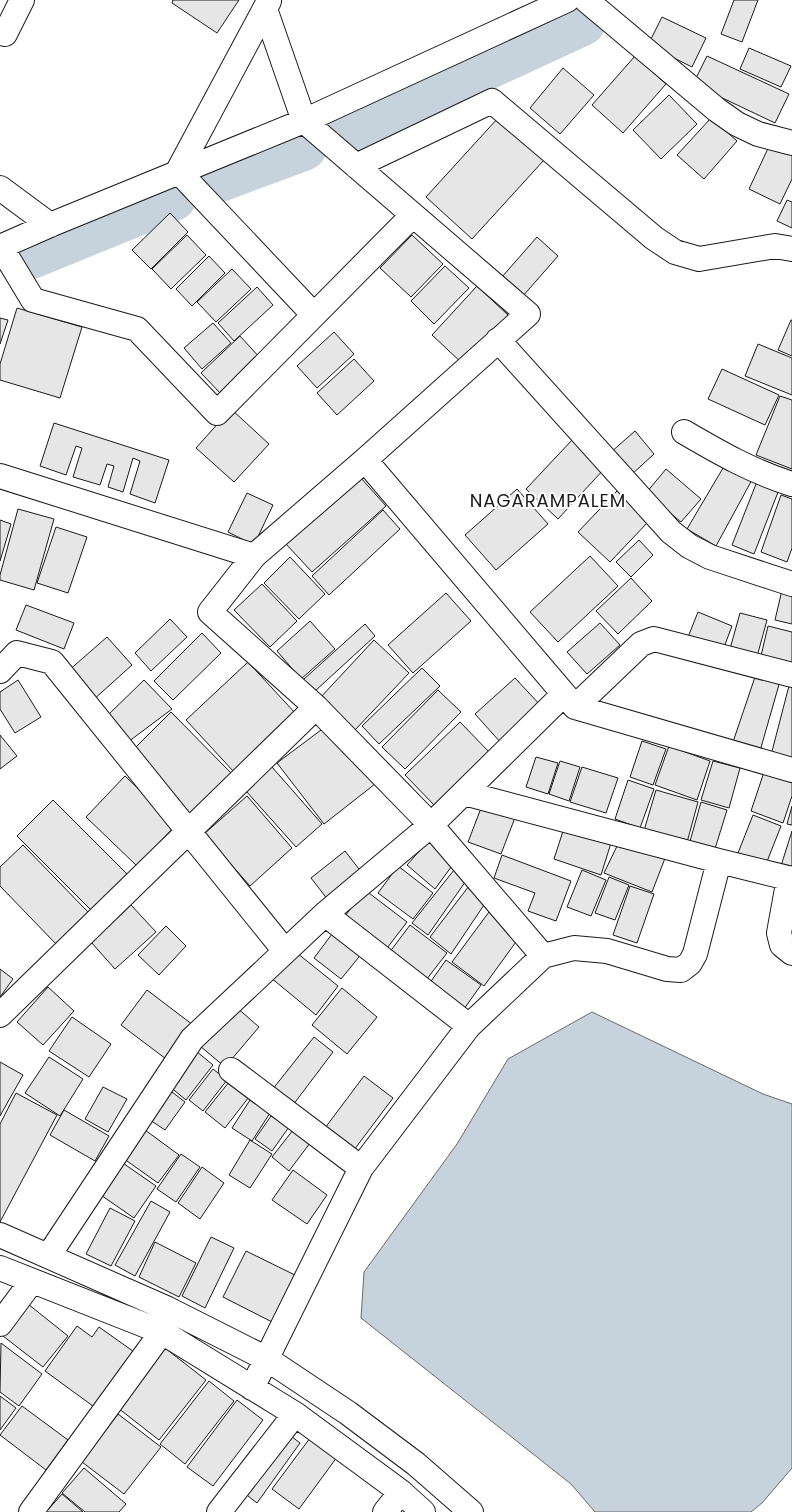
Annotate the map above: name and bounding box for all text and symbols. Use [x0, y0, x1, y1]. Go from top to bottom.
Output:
district label: NAGARAMPALEM [470, 488, 626, 513]

